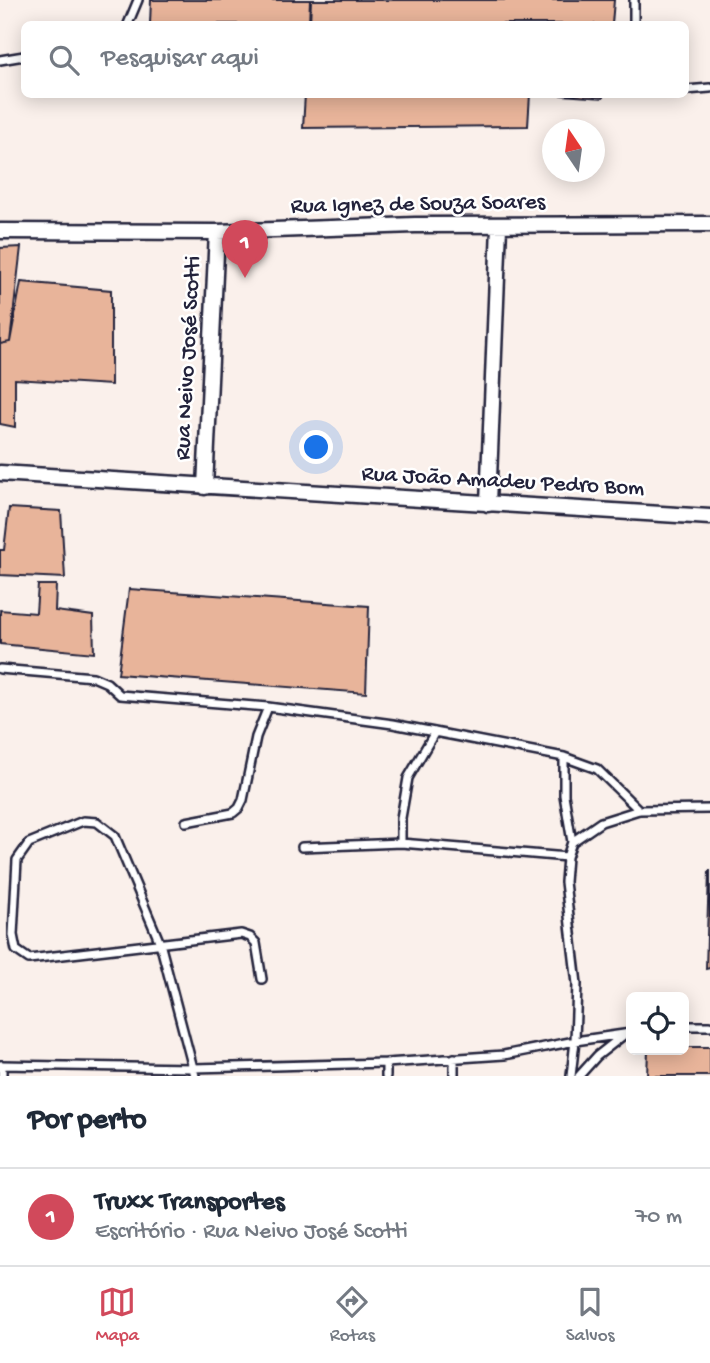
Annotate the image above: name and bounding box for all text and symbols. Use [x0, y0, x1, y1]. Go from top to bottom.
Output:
search box [21, 21, 689, 98]
icon: search [45, 41, 83, 79]
text: Pesquisar aqui [101, 44, 259, 75]
north arrow [542, 119, 605, 182]
street label: Rua Ignez de Souza Soares [291, 189, 546, 221]
pin: 1 [222, 220, 268, 278]
street label: Rua Neivo José Scotti [170, 255, 208, 461]
your location [299, 430, 333, 464]
street label: Rua João Amadeu Pedro Bom [361, 461, 645, 503]
map controls [626, 992, 689, 1055]
button: locate [626, 992, 689, 1055]
text: Por perto [28, 1104, 147, 1139]
text: Truxx Transportes [95, 1188, 285, 1219]
text: 1 [46, 1204, 56, 1231]
text: 70 m [635, 1204, 682, 1231]
text: Escritório · Rua Neivo José Scotti [95, 1219, 408, 1246]
tab: Mapa [95, 1283, 139, 1348]
tab: Rotas [330, 1283, 375, 1348]
tab: Salvos [566, 1283, 615, 1348]

